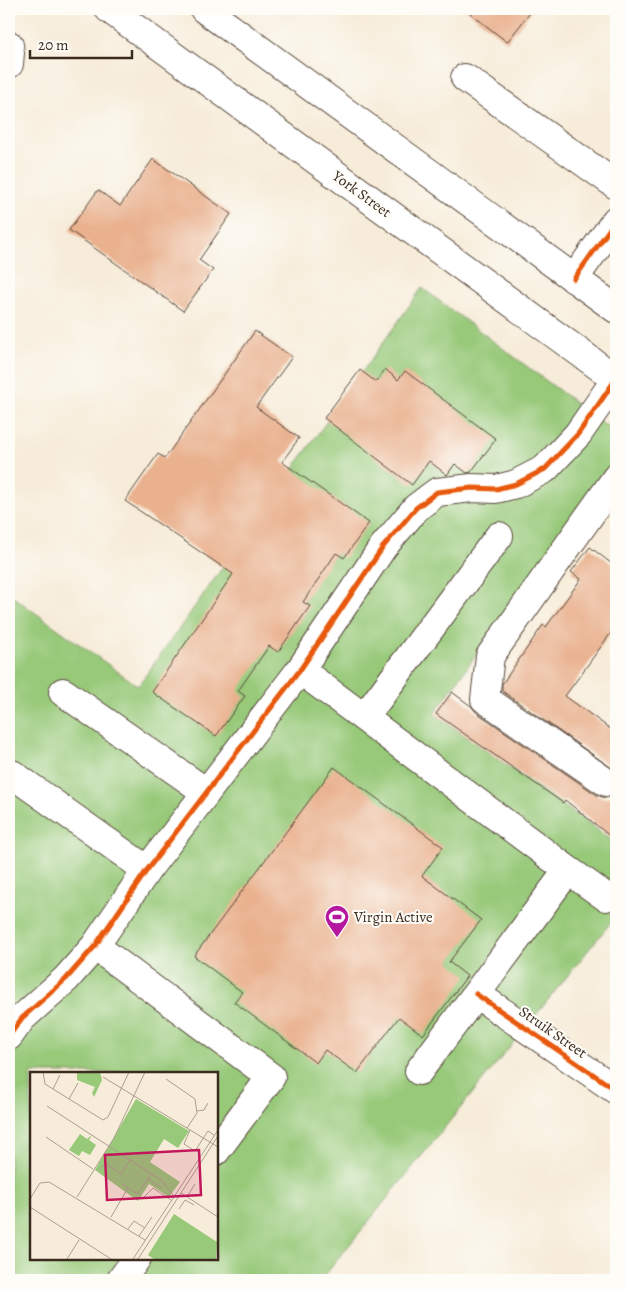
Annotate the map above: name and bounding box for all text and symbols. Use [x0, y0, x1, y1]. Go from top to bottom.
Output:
scale bar [30, 28, 132, 60]
text: 20 m [38, 35, 69, 55]
street label: York Street [328, 165, 395, 222]
sports icon: Virgin Active [324, 904, 350, 938]
place label: Virgin Active [353, 907, 433, 927]
street label: Struik Street [515, 1001, 591, 1063]
inset map [30, 1072, 218, 1259]

